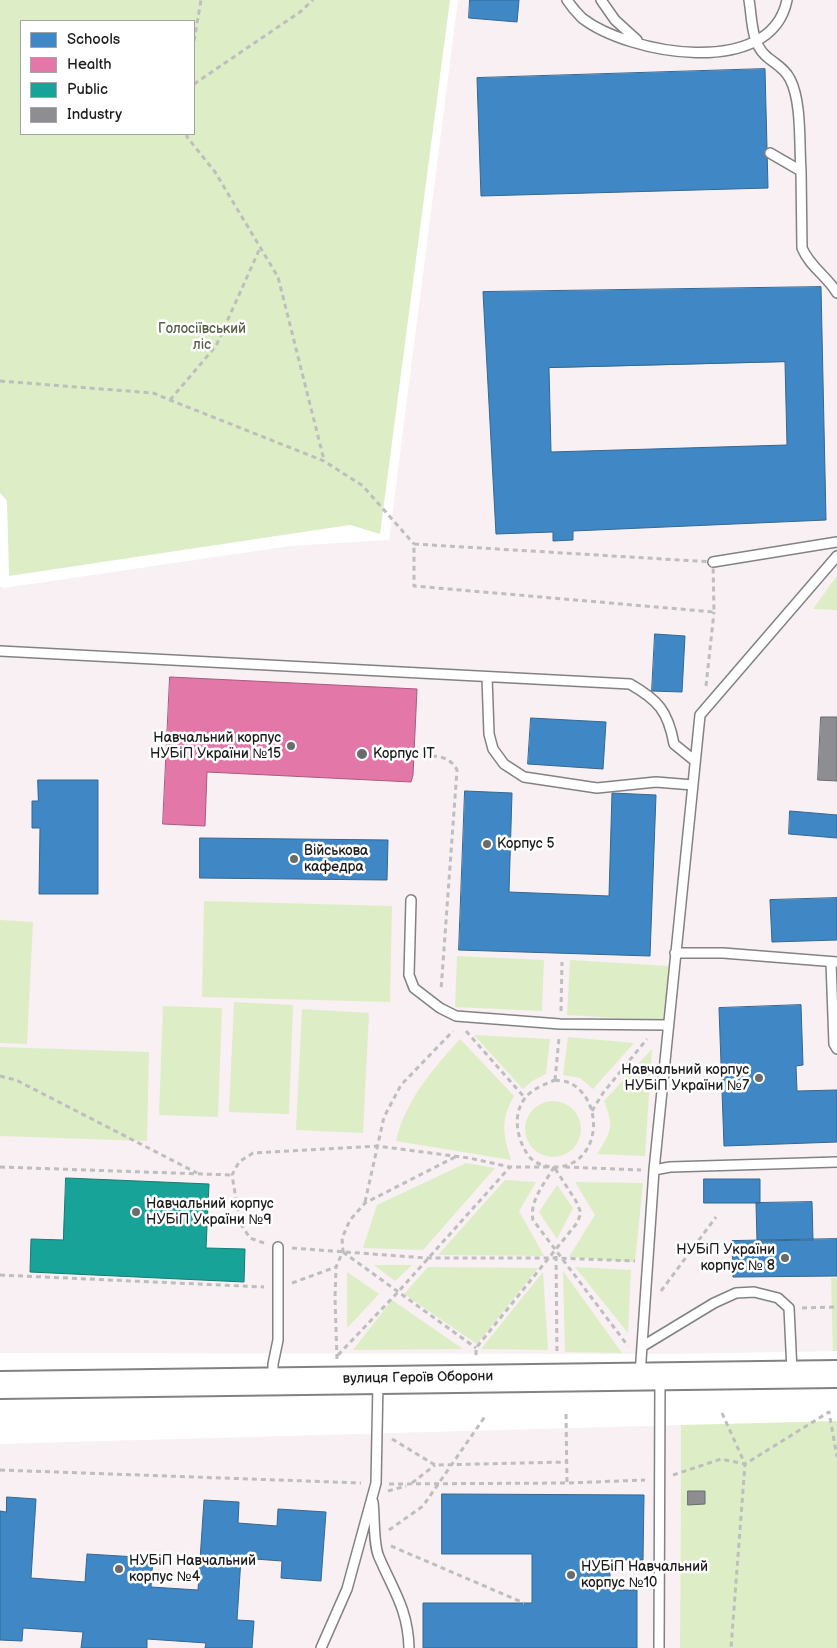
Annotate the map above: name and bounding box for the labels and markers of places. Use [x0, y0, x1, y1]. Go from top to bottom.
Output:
place label: Навчальний корпус НУБіП України №15 [150, 730, 281, 762]
marker: Навчальний корпус НУБіП України №15 [285, 740, 297, 752]
place label: Корпус ІТ [373, 746, 435, 762]
marker: Корпус ІТ [355, 747, 369, 761]
place label: Корпус 5 [497, 836, 554, 852]
marker: Корпус 5 [481, 838, 493, 850]
place label: Військова кафедра [304, 843, 368, 876]
marker: Військова кафедра [288, 853, 300, 865]
place label: Навчальний корпус НУБіП України №7 [621, 1062, 749, 1094]
marker: Навчальний корпус НУБіП України №7 [753, 1072, 765, 1084]
place label: Навчальний корпус НУБіП України №9 [146, 1196, 274, 1228]
marker: Навчальний корпус НУБіП України №9 [130, 1206, 142, 1218]
place label: НУБіП України корпус № 8 [676, 1242, 775, 1274]
marker: НУБіП України корпус № 8 [779, 1252, 791, 1264]
place label: НУБіП Навчальний корпус №4 [129, 1553, 256, 1585]
place label: НУБіП Навчальний корпус №10 [581, 1559, 708, 1591]
marker: НУБіП Навчальний корпус №4 [113, 1563, 125, 1575]
marker: НУБіП Навчальний корпус №10 [565, 1569, 577, 1581]

